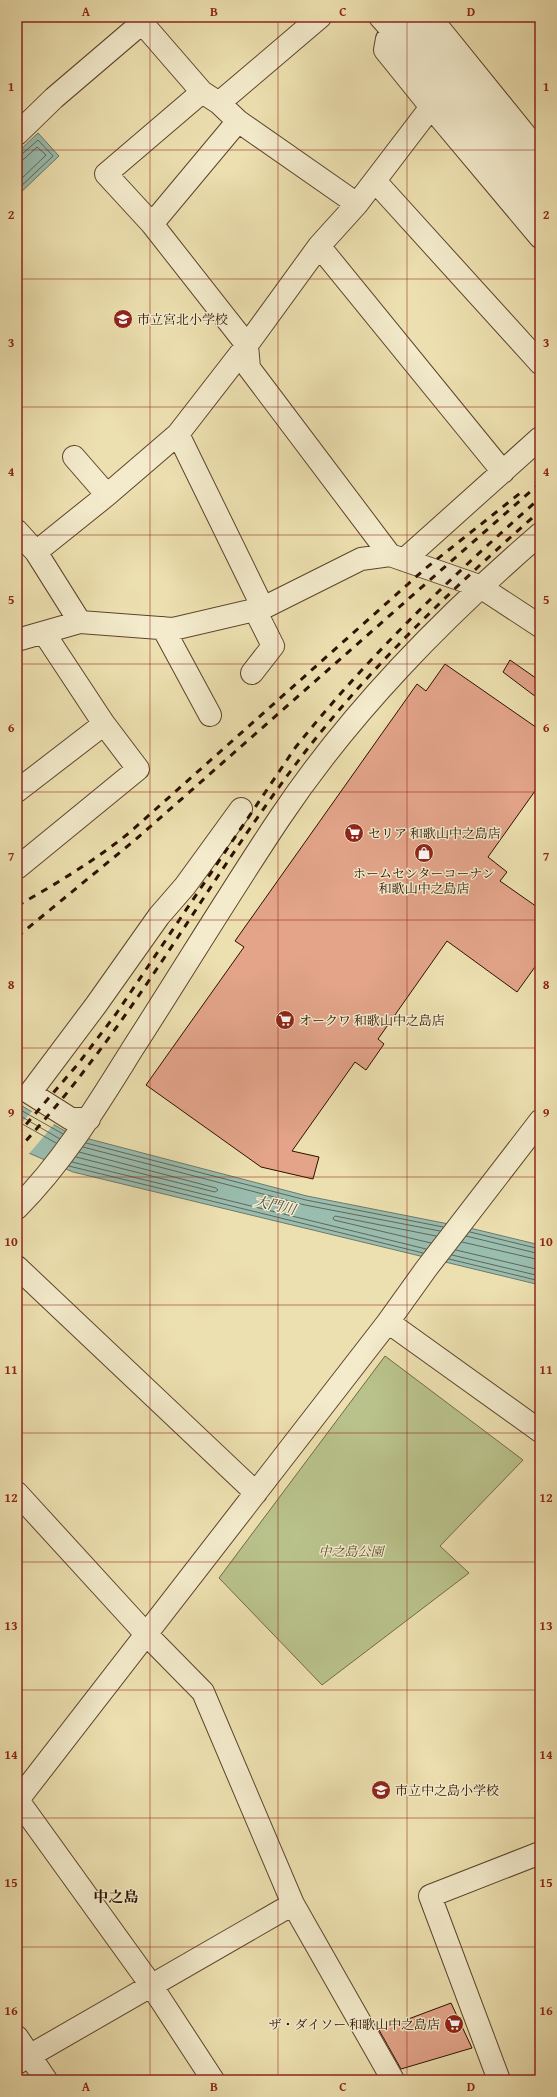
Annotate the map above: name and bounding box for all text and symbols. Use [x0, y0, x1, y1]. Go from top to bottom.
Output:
text: A [82, 2, 91, 21]
text: B [210, 2, 218, 21]
text: C [339, 2, 347, 21]
text: D [467, 2, 475, 21]
text: 1 [8, 77, 14, 96]
text: 1 [543, 77, 549, 96]
text: 2 [8, 205, 15, 224]
text: 2 [543, 205, 550, 224]
school or university icon: 市立宮北小学校 [112, 308, 134, 330]
place label: 市立宮北小学校 [137, 310, 228, 329]
text: 3 [8, 333, 14, 352]
text: 3 [543, 333, 549, 352]
text: 4 [8, 462, 15, 481]
text: 4 [543, 462, 550, 481]
text: 5 [8, 590, 15, 609]
text: 5 [543, 590, 550, 609]
text: 6 [8, 718, 15, 737]
text: 6 [543, 718, 550, 737]
supermarket icon: セリア 和歌山中之島店 [343, 822, 365, 844]
place label: セリア 和歌山中之島店 [368, 824, 501, 843]
shop icon: ホームセンターコーナン 和歌山中之島店 [413, 842, 435, 864]
text: 7 [8, 847, 15, 866]
text: 7 [543, 847, 550, 866]
place label: ホームセンターコーナン 和歌山中之島店 [353, 864, 495, 898]
text: 8 [8, 975, 15, 994]
text: 8 [543, 975, 550, 994]
supermarket icon: オークワ 和歌山中之島店 [274, 1009, 296, 1031]
place label: オークワ 和歌山中之島店 [299, 1011, 445, 1030]
text: 9 [8, 1103, 15, 1122]
text: 9 [543, 1103, 550, 1122]
water label: 大門川 [252, 1191, 300, 1220]
text: 10 [4, 1232, 18, 1251]
text: 10 [539, 1232, 553, 1251]
text: 11 [4, 1360, 18, 1379]
text: 11 [539, 1360, 553, 1379]
text: 12 [4, 1488, 18, 1507]
text: 12 [539, 1488, 553, 1507]
park label: 中之島公園 [318, 1542, 385, 1561]
text: 13 [4, 1616, 18, 1635]
text: 13 [539, 1616, 553, 1635]
text: 14 [4, 1745, 18, 1764]
text: 14 [539, 1745, 553, 1764]
school or university icon: 市立中之島小学校 [370, 1779, 392, 1801]
place label: 市立中之島小学校 [395, 1781, 499, 1800]
text: 15 [4, 1873, 18, 1892]
text: 15 [539, 1873, 553, 1892]
district label: 中之島 [93, 1886, 139, 1907]
text: 16 [4, 2001, 18, 2020]
text: 16 [539, 2001, 553, 2020]
supermarket icon: ザ・ダイソー 和歌山中之島店 [443, 2013, 465, 2035]
place label: ザ・ダイソー 和歌山中之島店 [268, 2015, 440, 2034]
text: A [82, 2077, 91, 2096]
text: B [210, 2077, 218, 2096]
text: C [339, 2077, 347, 2096]
text: D [467, 2077, 475, 2096]

